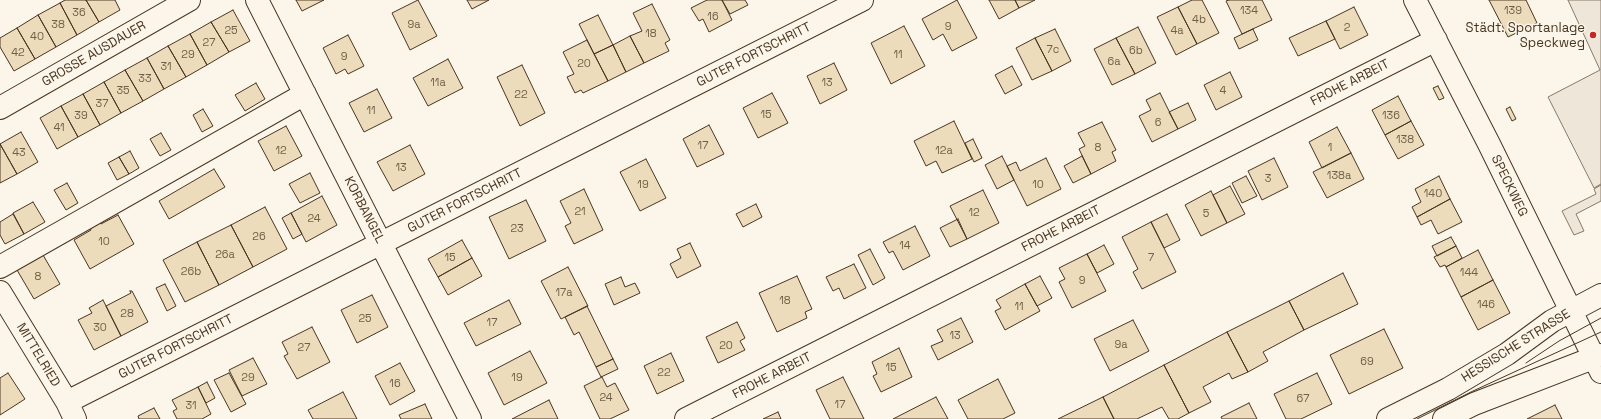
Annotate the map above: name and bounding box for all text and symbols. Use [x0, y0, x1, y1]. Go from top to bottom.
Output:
house number: 134 [1240, 4, 1258, 18]
house number: 139 [1504, 4, 1522, 18]
house number: 36 [72, 6, 86, 20]
house number: 16 [707, 10, 719, 24]
house number: 4b [1192, 13, 1206, 27]
street label: GROSSE AUSDAUER [39, 18, 149, 90]
house number: 38 [51, 18, 65, 32]
house number: 9a [407, 18, 421, 32]
street label: GUTER FORTSCHRITT [694, 19, 814, 91]
house number: 9 [945, 20, 951, 34]
place label: Städt. Sportanlage Speckweg [1466, 20, 1585, 51]
house number: 2 [1344, 21, 1350, 35]
house number: 25 [224, 24, 238, 38]
house number: 4a [1170, 24, 1184, 38]
house number: 18 [645, 27, 657, 41]
house number: 40 [30, 30, 44, 44]
marker: Städt. Sportanlage Speckweg [1588, 30, 1598, 40]
house number: 27 [203, 36, 215, 50]
house number: 7c [1047, 43, 1059, 57]
house number: 6b [1129, 44, 1143, 58]
house number: 42 [11, 46, 25, 60]
house number: 29 [181, 48, 195, 62]
house number: 11 [893, 48, 903, 62]
house number: 9 [341, 50, 347, 64]
house number: 6a [1107, 55, 1121, 69]
street label: FROHE ARBEIT [1308, 56, 1392, 110]
house number: 20 [577, 57, 591, 71]
house number: 31 [160, 60, 172, 74]
house number: 33 [138, 72, 152, 86]
house number: 11a [430, 76, 446, 90]
house number: 13 [821, 76, 833, 90]
house number: 35 [116, 84, 130, 98]
house number: 4 [1220, 84, 1226, 98]
house number: 22 [514, 88, 528, 102]
house number: 37 [96, 97, 108, 111]
house number: 11 [366, 104, 376, 118]
house number: 15 [760, 108, 772, 122]
house number: 39 [74, 109, 88, 123]
house number: 136 [1382, 109, 1400, 123]
house number: 6 [1155, 116, 1161, 130]
house number: 41 [53, 121, 65, 135]
house number: 138 [1396, 133, 1414, 147]
house number: 17 [698, 139, 708, 153]
house number: 8 [1095, 141, 1101, 155]
house number: 1 [1328, 141, 1332, 155]
house number: 12 [275, 144, 287, 158]
house number: 12a [935, 144, 953, 158]
house number: 43 [12, 146, 26, 160]
street label: SPECKWEG [1487, 153, 1531, 219]
house number: 13 [395, 161, 407, 175]
street label: GUTER FORTSCHRITT [405, 165, 525, 237]
house number: 138a [1327, 169, 1351, 183]
house number: 3 [1265, 172, 1271, 186]
street label: KORBANGEL [341, 174, 387, 246]
house number: 19 [637, 178, 649, 192]
house number: 10 [1032, 178, 1044, 192]
house number: 140 [1424, 187, 1442, 201]
street label: FROHE ARBEIT [1019, 202, 1103, 256]
house number: 21 [574, 205, 586, 219]
house number: 12 [968, 206, 980, 220]
house number: 5 [1203, 207, 1209, 221]
house number: 24 [307, 212, 321, 226]
house number: 23 [510, 222, 524, 236]
house number: 26 [252, 230, 266, 244]
house number: 10 [98, 235, 110, 249]
house number: 14 [899, 239, 911, 253]
house number: 26a [215, 248, 235, 262]
house number: 15 [444, 251, 456, 265]
house number: 7 [1148, 251, 1154, 265]
house number: 26b [181, 265, 201, 279]
house number: 144 [1460, 266, 1478, 280]
house number: 8 [35, 270, 41, 284]
house number: 9 [1079, 274, 1085, 288]
house number: 17a [555, 286, 573, 300]
house number: 18 [779, 294, 791, 308]
house number: 146 [1477, 298, 1495, 312]
house number: 11 [1014, 300, 1024, 314]
street label: HESSISCHE STRASSE [1459, 306, 1573, 386]
house number: 28 [120, 307, 134, 321]
street label: GUTER FORTSCHRITT [116, 311, 236, 383]
house number: 25 [358, 312, 372, 326]
house number: 17 [487, 316, 497, 330]
street label: MITTELRIED [13, 320, 63, 390]
house number: 30 [93, 321, 107, 335]
house number: 13 [949, 329, 961, 343]
house number: 9a [1114, 338, 1128, 352]
house number: 20 [719, 339, 733, 353]
house number: 27 [298, 341, 310, 355]
street label: FROHE ARBEIT [730, 349, 814, 403]
house number: 69 [1360, 355, 1374, 369]
house number: 15 [885, 361, 897, 375]
house number: 22 [657, 366, 671, 380]
house number: 29 [241, 371, 255, 385]
house number: 19 [511, 371, 523, 385]
house number: 16 [389, 377, 401, 391]
house number: 24 [599, 391, 613, 405]
house number: 67 [1297, 392, 1309, 406]
house number: 17 [835, 398, 845, 412]
house number: 31 [185, 399, 197, 413]

